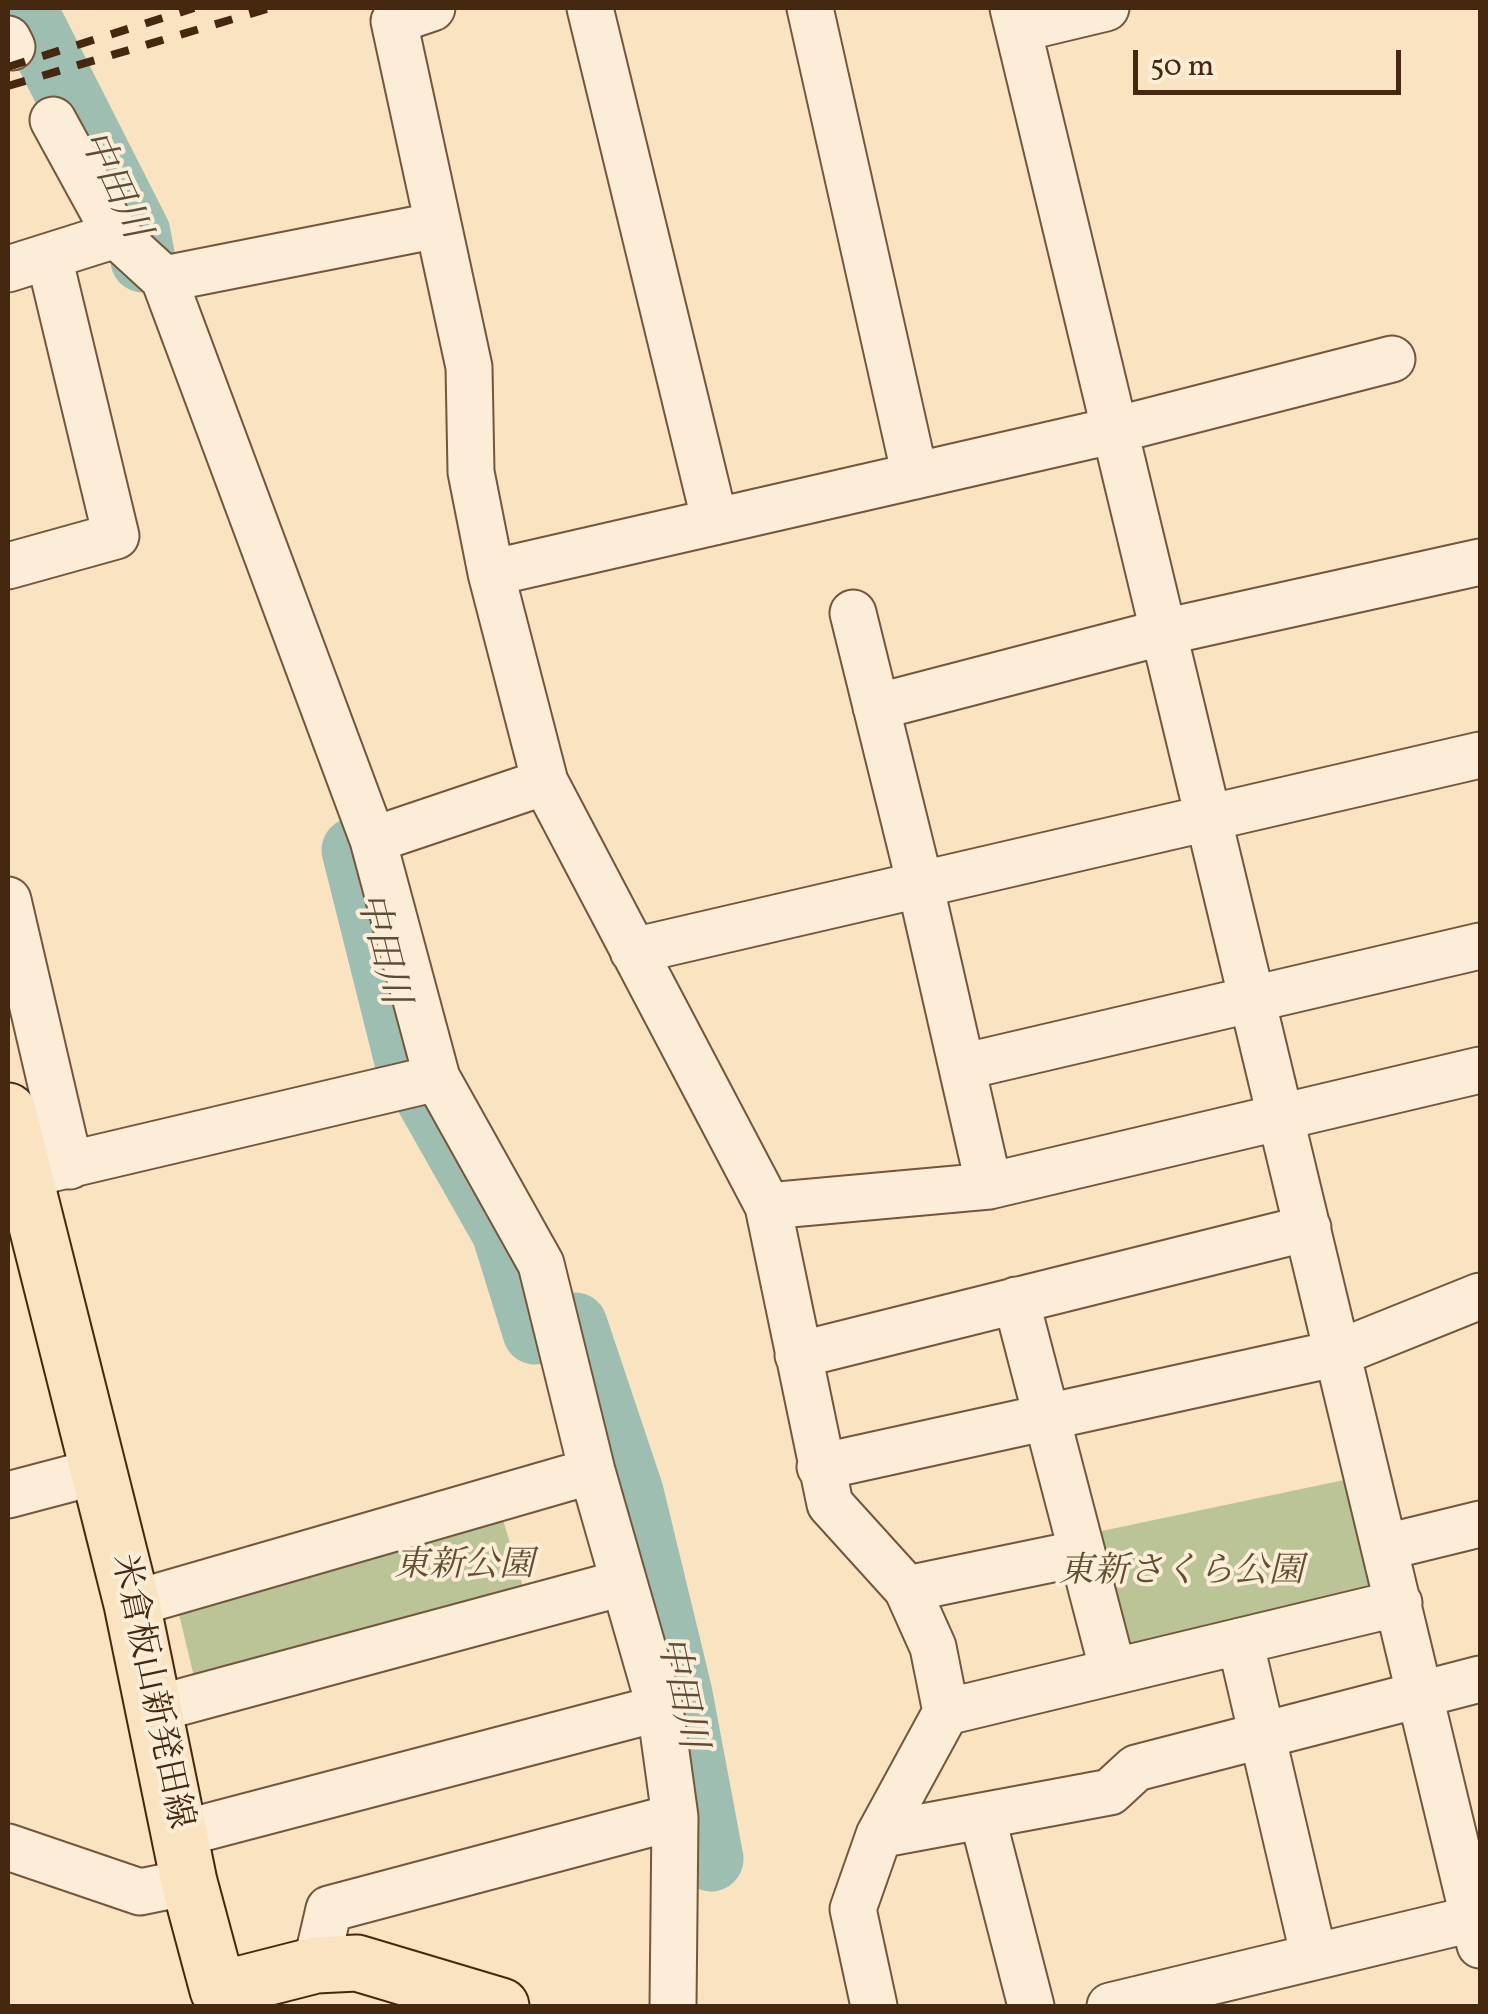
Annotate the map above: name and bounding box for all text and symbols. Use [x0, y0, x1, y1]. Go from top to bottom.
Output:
scale bar [1138, 30, 1406, 92]
text: 50 m [1150, 46, 1214, 88]
water label: 中田川 [66, 125, 156, 247]
water label: 中田川 [343, 888, 415, 1010]
park label: 東新公園 [394, 1548, 534, 1590]
street label: 米倉板山新発田線 [99, 1551, 199, 1833]
park label: 東新さくら公園 [1059, 1554, 1303, 1596]
water label: 中田川 [644, 1633, 712, 1753]

